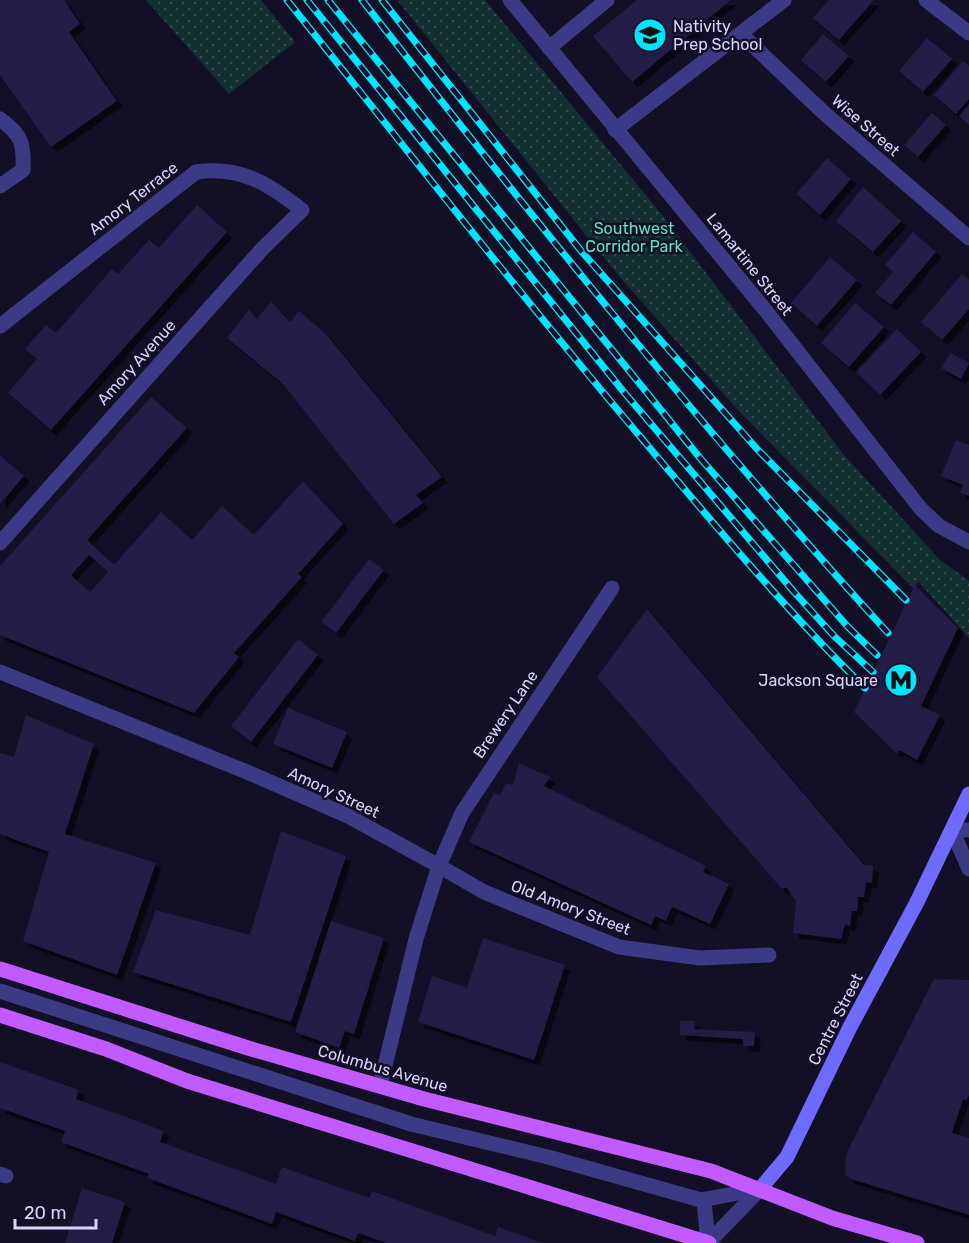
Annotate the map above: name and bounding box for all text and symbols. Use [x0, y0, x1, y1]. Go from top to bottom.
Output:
school or university icon: Nativity Prep School [632, 17, 668, 53]
place label: Nativity Prep School [673, 17, 762, 54]
street label: Wise Street [828, 91, 904, 160]
street label: Amory Terrace [85, 158, 182, 239]
street label: Lamartine Street [703, 209, 797, 319]
park label: Southwest Corridor Park [585, 219, 683, 256]
street label: Amory Avenue [93, 316, 180, 409]
metro station icon: Jackson Square [883, 662, 919, 698]
street label: Brewery Lane [469, 667, 542, 762]
place label: Jackson Square [758, 671, 878, 690]
street label: Amory Street [285, 763, 383, 822]
street label: Old Amory Street [508, 876, 633, 939]
street label: Centre Street [804, 970, 867, 1068]
street label: Columbus Avenue [316, 1041, 450, 1096]
scale bar [15, 1192, 96, 1230]
text: 20 m [24, 1202, 66, 1224]

